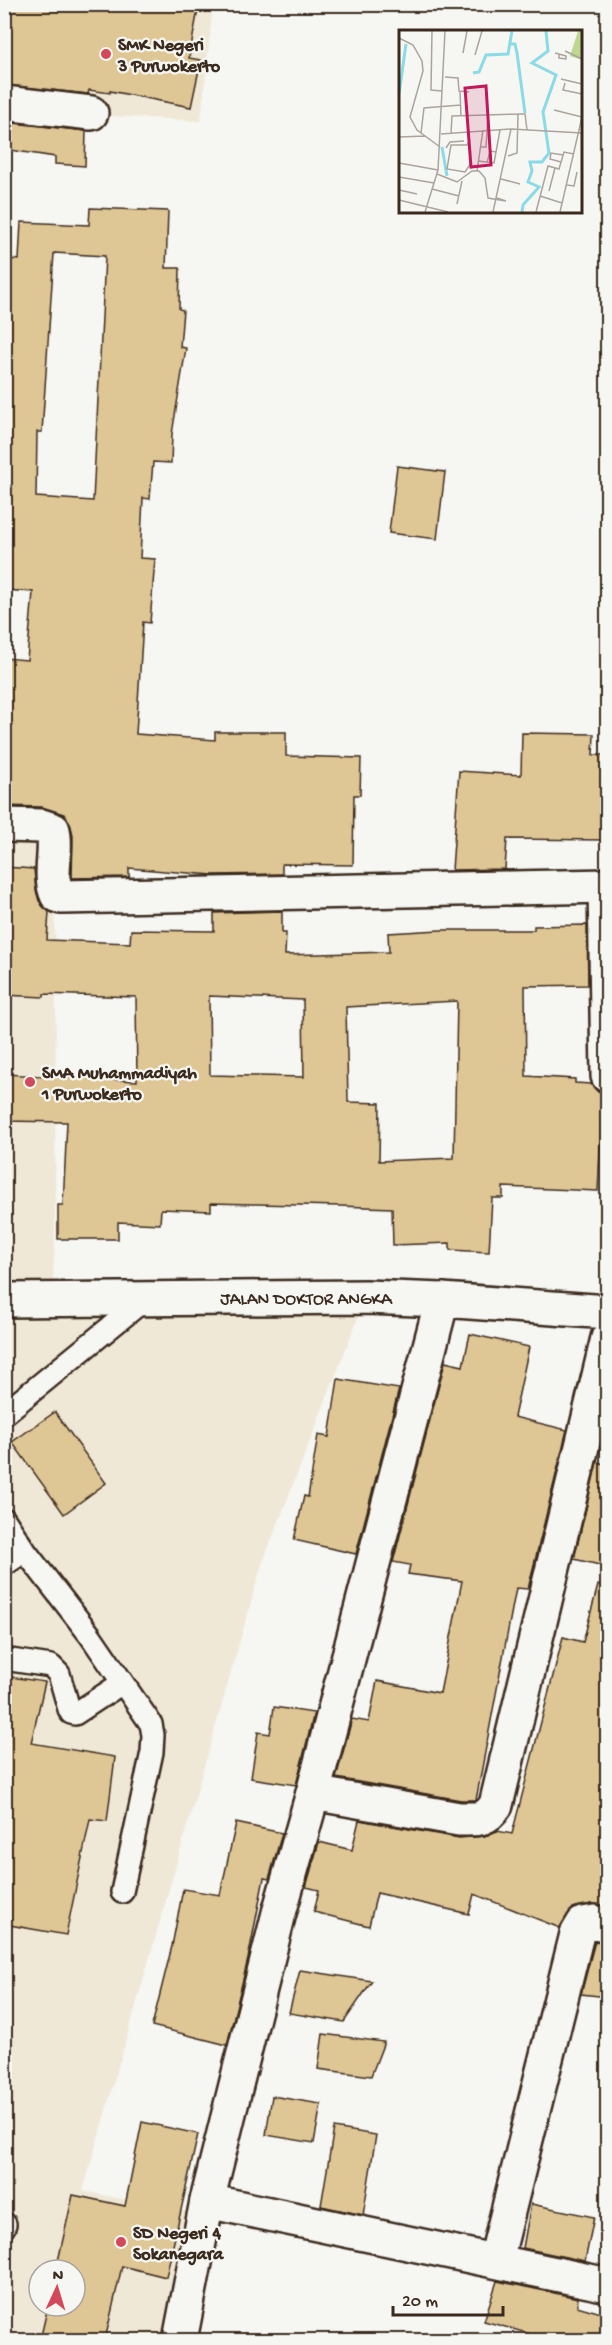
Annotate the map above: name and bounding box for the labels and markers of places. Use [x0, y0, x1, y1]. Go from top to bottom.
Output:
place label: SMK Negeri 3 Purwokerto [117, 36, 221, 78]
marker: SMK Negeri 3 Purwokerto [99, 47, 113, 61]
place label: SMA Muhammadiyah 1 Purwokerto [41, 1064, 197, 1106]
marker: SMA Muhammadiyah 1 Purwokerto [23, 1075, 37, 1089]
place label: SD Negeri 4 Sokanegara [133, 2224, 224, 2266]
marker: SD Negeri 4 Sokanegara [114, 2235, 128, 2249]

